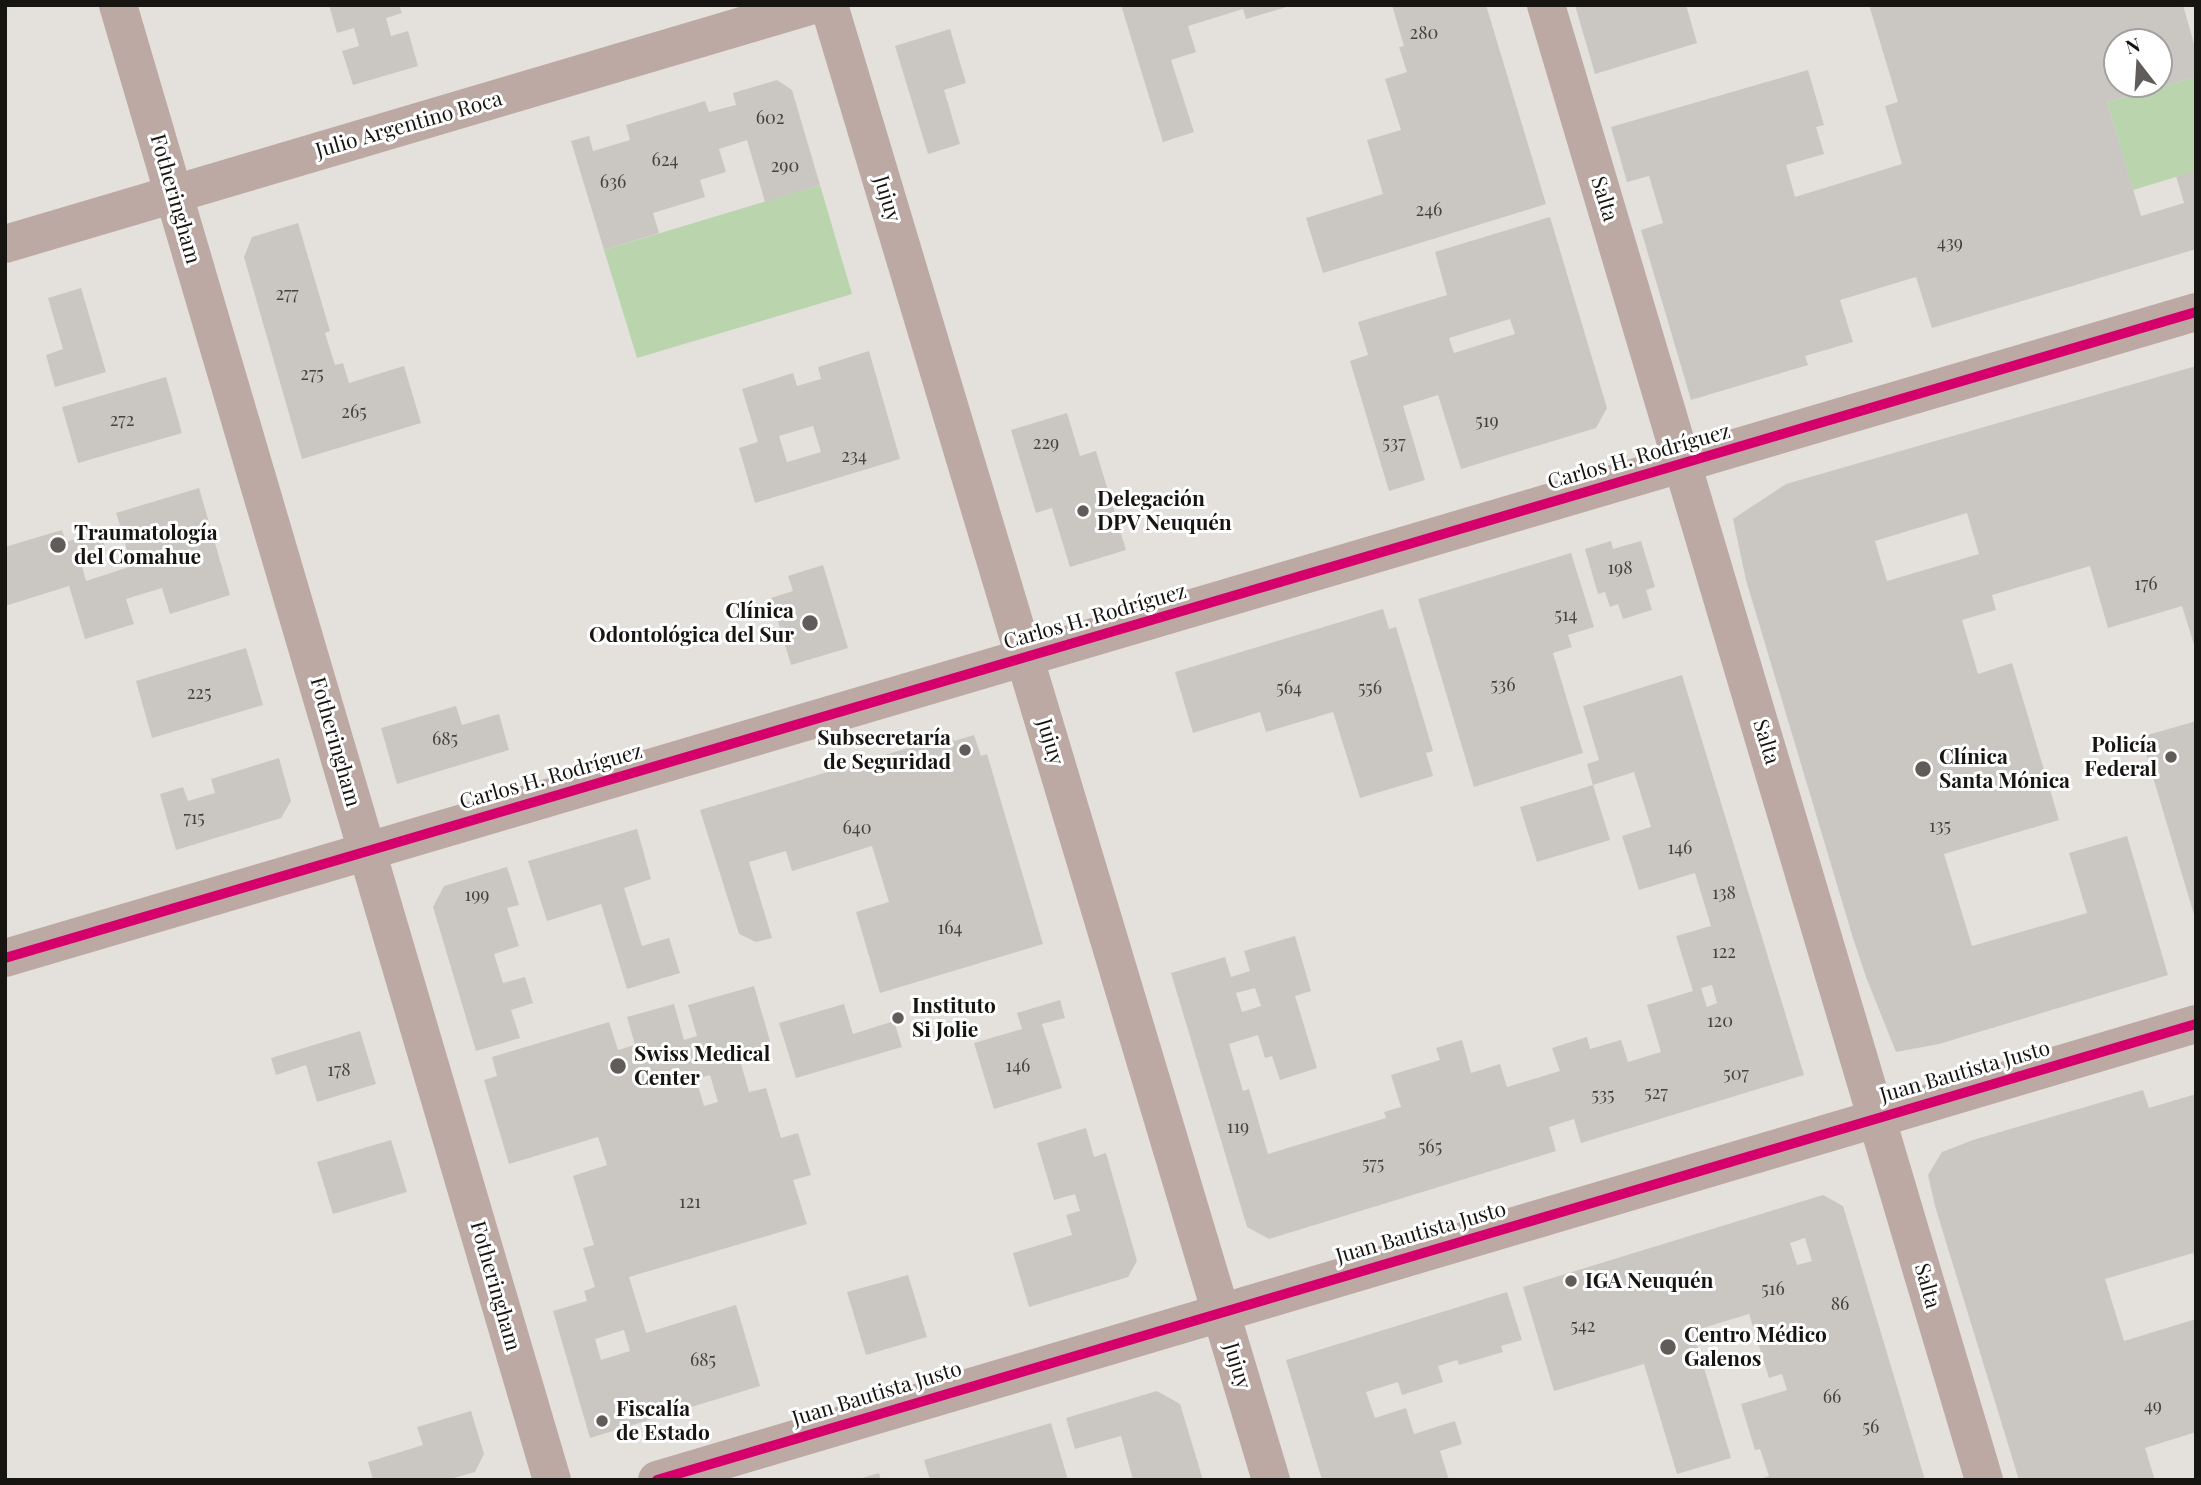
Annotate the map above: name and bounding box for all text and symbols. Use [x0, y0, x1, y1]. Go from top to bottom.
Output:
house number: 280 [1410, 22, 1438, 44]
north arrow [2103, 28, 2173, 98]
text: N [2122, 30, 2143, 59]
street label: Julio Argentino Roca [313, 86, 505, 164]
house number: 602 [756, 107, 784, 129]
street label: Fotheringham [144, 131, 206, 267]
house number: 624 [652, 149, 678, 171]
house number: 290 [771, 155, 799, 177]
house number: 636 [600, 171, 626, 193]
street label: Jujuy [868, 173, 906, 225]
street label: Salta [1585, 173, 1623, 225]
house number: 246 [1416, 199, 1442, 221]
house number: 439 [1937, 232, 1963, 254]
house number: 277 [275, 283, 299, 305]
house number: 275 [300, 363, 324, 385]
house number: 265 [341, 401, 367, 423]
house number: 272 [110, 409, 134, 431]
house number: 519 [1475, 410, 1499, 432]
street label: Carlos H. Rodríguez [1545, 419, 1733, 495]
house number: 229 [1033, 432, 1059, 454]
house number: 537 [1383, 432, 1405, 454]
house number: 234 [841, 445, 867, 467]
place label: Delegación DPV Neuquén [1097, 486, 1232, 536]
marker: Delegación DPV Neuquén [1075, 503, 1091, 519]
place label: Traumatología del Comahue [74, 520, 218, 570]
marker: Traumatología del Comahue [48, 535, 68, 555]
house number: 198 [1607, 557, 1633, 579]
house number: 176 [2134, 573, 2158, 595]
street label: Carlos H. Rodríguez [1001, 579, 1189, 655]
place label: Clínica Odontológica del Sur [589, 598, 794, 648]
house number: 514 [1554, 604, 1578, 626]
marker: Clínica Odontológica del Sur [800, 613, 820, 633]
street label: Fotheringham [304, 674, 366, 810]
house number: 536 [1491, 674, 1515, 696]
house number: 564 [1276, 677, 1302, 699]
house number: 556 [1358, 677, 1382, 699]
house number: 225 [187, 682, 211, 704]
street label: Jujuy [1031, 716, 1069, 768]
street label: Salta [1747, 716, 1785, 768]
place label: Subsecretaría de Seguridad [817, 725, 951, 775]
house number: 685 [432, 728, 458, 750]
place label: Policía Federal [2084, 732, 2157, 782]
street label: Carlos H. Rodríguez [457, 739, 645, 815]
marker: Subsecretaría de Seguridad [957, 742, 973, 758]
place label: Clínica Santa Mónica [1939, 744, 2070, 794]
marker: Policía Federal [2163, 749, 2179, 765]
marker: Clínica Santa Mónica [1913, 759, 1933, 779]
house number: 715 [183, 807, 205, 829]
house number: 135 [1929, 815, 1951, 837]
house number: 640 [843, 817, 871, 839]
house number: 146 [1668, 837, 1692, 859]
house number: 138 [1712, 882, 1736, 904]
house number: 199 [465, 884, 489, 906]
house number: 164 [938, 917, 962, 939]
house number: 122 [1712, 941, 1736, 963]
place label: Instituto Si Jolie [912, 993, 996, 1043]
marker: Instituto Si Jolie [890, 1010, 906, 1026]
house number: 120 [1707, 1010, 1733, 1032]
street label: Juan Bautista Justo [1877, 1036, 2053, 1108]
place label: Swiss Medical Center [634, 1041, 770, 1091]
house number: 146 [1006, 1055, 1030, 1077]
marker: Swiss Medical Center [608, 1056, 628, 1076]
house number: 178 [327, 1059, 351, 1081]
house number: 507 [1723, 1063, 1749, 1085]
house number: 527 [1644, 1082, 1668, 1104]
house number: 535 [1591, 1084, 1615, 1106]
house number: 119 [1227, 1116, 1249, 1138]
house number: 565 [1418, 1136, 1442, 1158]
house number: 575 [1362, 1153, 1384, 1175]
house number: 121 [679, 1191, 701, 1213]
street label: Juan Bautista Justo [1333, 1197, 1509, 1269]
street label: Fotheringham [464, 1218, 526, 1354]
street label: Salta [1909, 1261, 1945, 1311]
place label: IGA Neuquén [1585, 1268, 1713, 1294]
marker: IGA Neuquén [1563, 1273, 1579, 1289]
house number: 516 [1761, 1278, 1785, 1300]
house number: 86 [1831, 1293, 1849, 1315]
house number: 542 [1571, 1315, 1595, 1337]
place label: Centro Médico Galenos [1684, 1322, 1827, 1372]
marker: Centro Médico Galenos [1658, 1337, 1678, 1357]
street label: Jujuy [1218, 1340, 1256, 1392]
house number: 685 [690, 1349, 716, 1371]
street label: Juan Bautista Justo [789, 1356, 965, 1432]
house number: 66 [1823, 1386, 1841, 1408]
house number: 49 [2144, 1395, 2162, 1417]
place label: Fiscalía de Estado [616, 1396, 710, 1446]
marker: Fiscalía de Estado [594, 1413, 610, 1429]
house number: 56 [1863, 1416, 1879, 1438]

